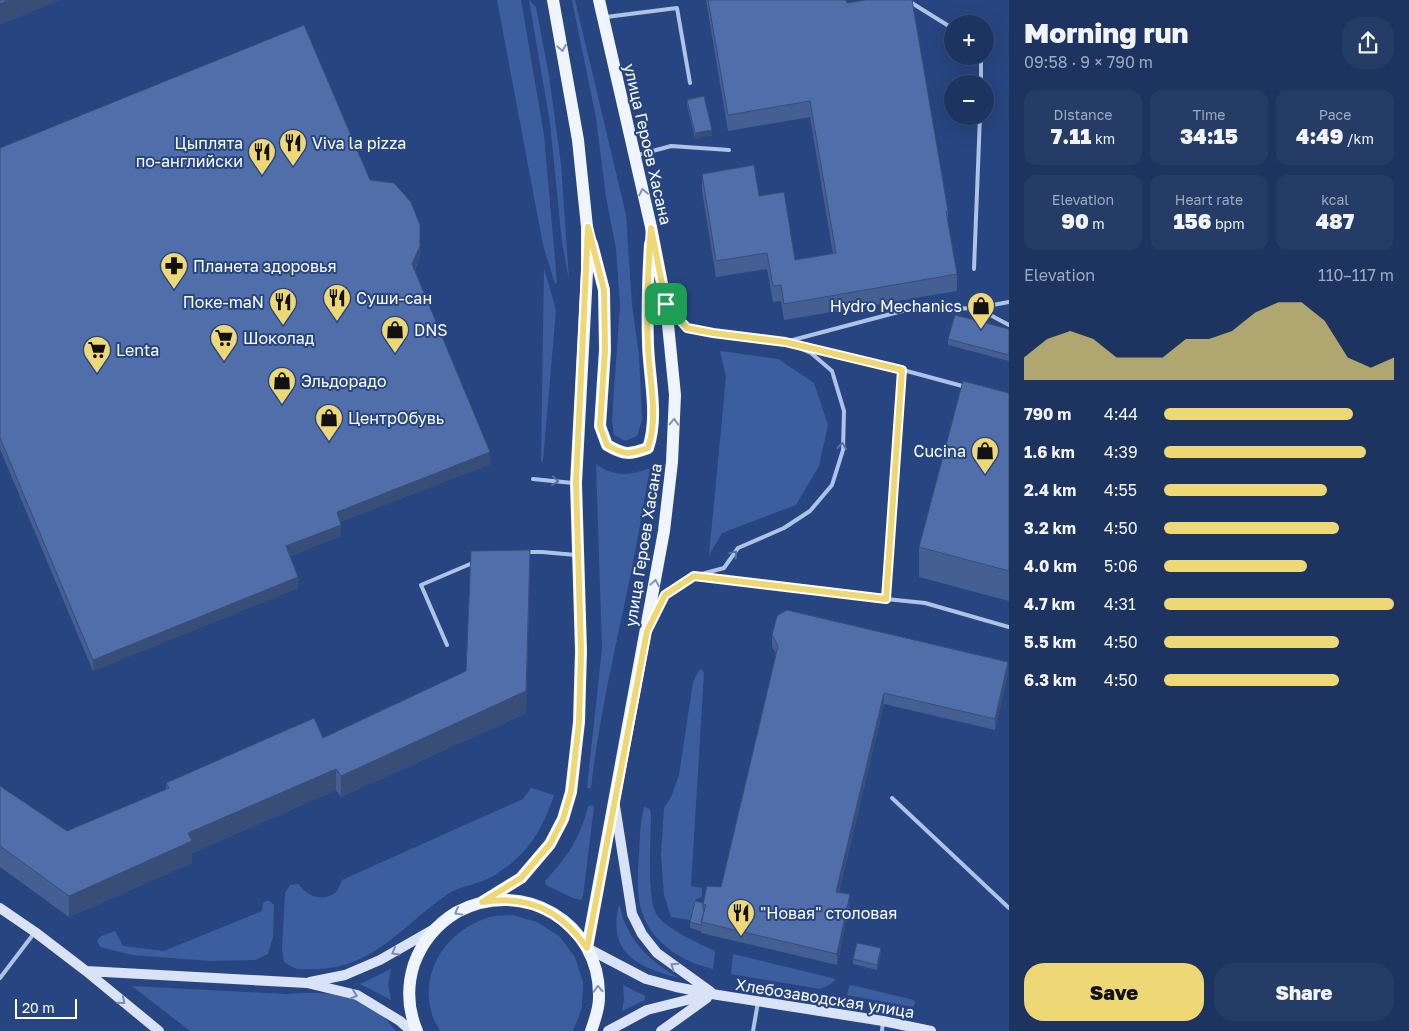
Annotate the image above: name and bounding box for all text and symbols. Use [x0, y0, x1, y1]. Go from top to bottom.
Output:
map controls [944, 15, 994, 125]
button: + [944, 15, 994, 65]
text: Morning run [1024, 16, 1188, 49]
button: share [1342, 17, 1394, 69]
one-way arrow [556, 44, 566, 52]
text: 09:58 · 9 × 790 m [1024, 52, 1153, 72]
street label: улица Героев Хасана [620, 61, 676, 227]
button: − [944, 75, 994, 125]
text: Distance [1054, 106, 1112, 123]
text: Time [1193, 106, 1225, 123]
text: Pace [1319, 106, 1351, 123]
text: 7.11 [1051, 123, 1091, 149]
text: 34:15 [1180, 123, 1238, 149]
text: 4:49 [1296, 123, 1343, 149]
restaurant icon: Viva la pizza [278, 128, 308, 167]
text: km [1091, 130, 1115, 147]
text: /km [1343, 130, 1374, 147]
place label: Цыплята по-английски [136, 133, 243, 171]
place label: Viva la pizza [312, 133, 406, 153]
restaurant icon: Цыплята по-английски [247, 137, 277, 176]
one-way arrow [638, 188, 649, 197]
text: Elevation [1052, 191, 1114, 208]
text: Heart rate [1175, 191, 1243, 208]
text: kcal [1321, 191, 1349, 208]
text: 90 [1061, 208, 1089, 234]
text: 156 [1173, 208, 1211, 234]
text: 487 [1316, 208, 1354, 234]
text: m [1089, 215, 1105, 232]
text: bpm [1211, 215, 1245, 232]
pharmacy icon: Планета здоровья [159, 251, 189, 290]
place label: Планета здоровья [193, 256, 337, 276]
text: Elevation [1024, 265, 1095, 285]
text: 110–117 m [1318, 265, 1394, 285]
restaurant icon: Суши-сан [322, 283, 352, 322]
pin [645, 283, 687, 325]
restaurant icon: Поке-maN [268, 287, 298, 326]
place label: Суши-сан [356, 288, 432, 308]
icon: arrive [652, 290, 680, 318]
shop icon: Hydro Mechanics [966, 291, 996, 330]
place label: Поке-maN [183, 292, 264, 312]
place label: Hydro Mechanics [830, 296, 962, 316]
shop icon: DNS [380, 315, 410, 354]
place label: DNS [414, 320, 448, 340]
supermarket icon: Шоколад [209, 323, 239, 362]
place label: Шоколад [243, 328, 315, 348]
supermarket icon: Lenta [82, 335, 112, 374]
place label: Lenta [116, 340, 159, 360]
shop icon: Эльдорадо [267, 366, 297, 405]
place label: Эльдорадо [301, 371, 387, 391]
shop icon: ЦентрОбувь [314, 403, 344, 442]
text: 790 m [1024, 404, 1071, 424]
text: 4:44 [1104, 404, 1138, 424]
place label: ЦентрОбувь [348, 408, 444, 428]
one-way arrow [668, 418, 679, 426]
shop icon: Cucina [970, 436, 1000, 475]
place label: Cucina [914, 441, 966, 461]
one-way arrow [836, 442, 847, 450]
text: 1.6 km [1024, 442, 1075, 462]
text: 4:39 [1104, 442, 1138, 462]
street label: улица Героев Хасана [620, 462, 666, 628]
one-way arrow [551, 475, 559, 486]
text: 2.4 km [1024, 480, 1076, 500]
text: 4:55 [1104, 480, 1137, 500]
text: 3.2 km [1024, 518, 1076, 538]
text: 4:50 [1104, 518, 1138, 538]
one-way arrow [729, 551, 737, 560]
text: 4.0 km [1024, 556, 1077, 576]
text: 5:06 [1104, 556, 1138, 576]
one-way arrow [650, 579, 660, 588]
text: 4.7 km [1024, 594, 1075, 614]
text: 4:31 [1104, 594, 1136, 614]
text: 5.5 km [1024, 632, 1076, 652]
text: 4:50 [1104, 632, 1138, 652]
text: 6.3 km [1024, 670, 1076, 690]
text: 4:50 [1104, 670, 1138, 690]
restaurant icon: "Новая" столовая [726, 898, 756, 937]
place label: "Новая" столовая [760, 903, 897, 923]
one-way arrow [454, 906, 463, 916]
one-way arrow [391, 945, 400, 955]
one-way arrow [670, 963, 680, 972]
button: Save [1024, 963, 1204, 1021]
button: Share [1214, 963, 1394, 1021]
street label: Хлебозаводская улица [734, 974, 916, 1022]
one-way arrow [593, 985, 604, 993]
one-way arrow [349, 989, 358, 999]
scale bar [15, 996, 78, 1019]
one-way arrow [117, 996, 126, 1005]
text: 20 m [22, 999, 55, 1016]

